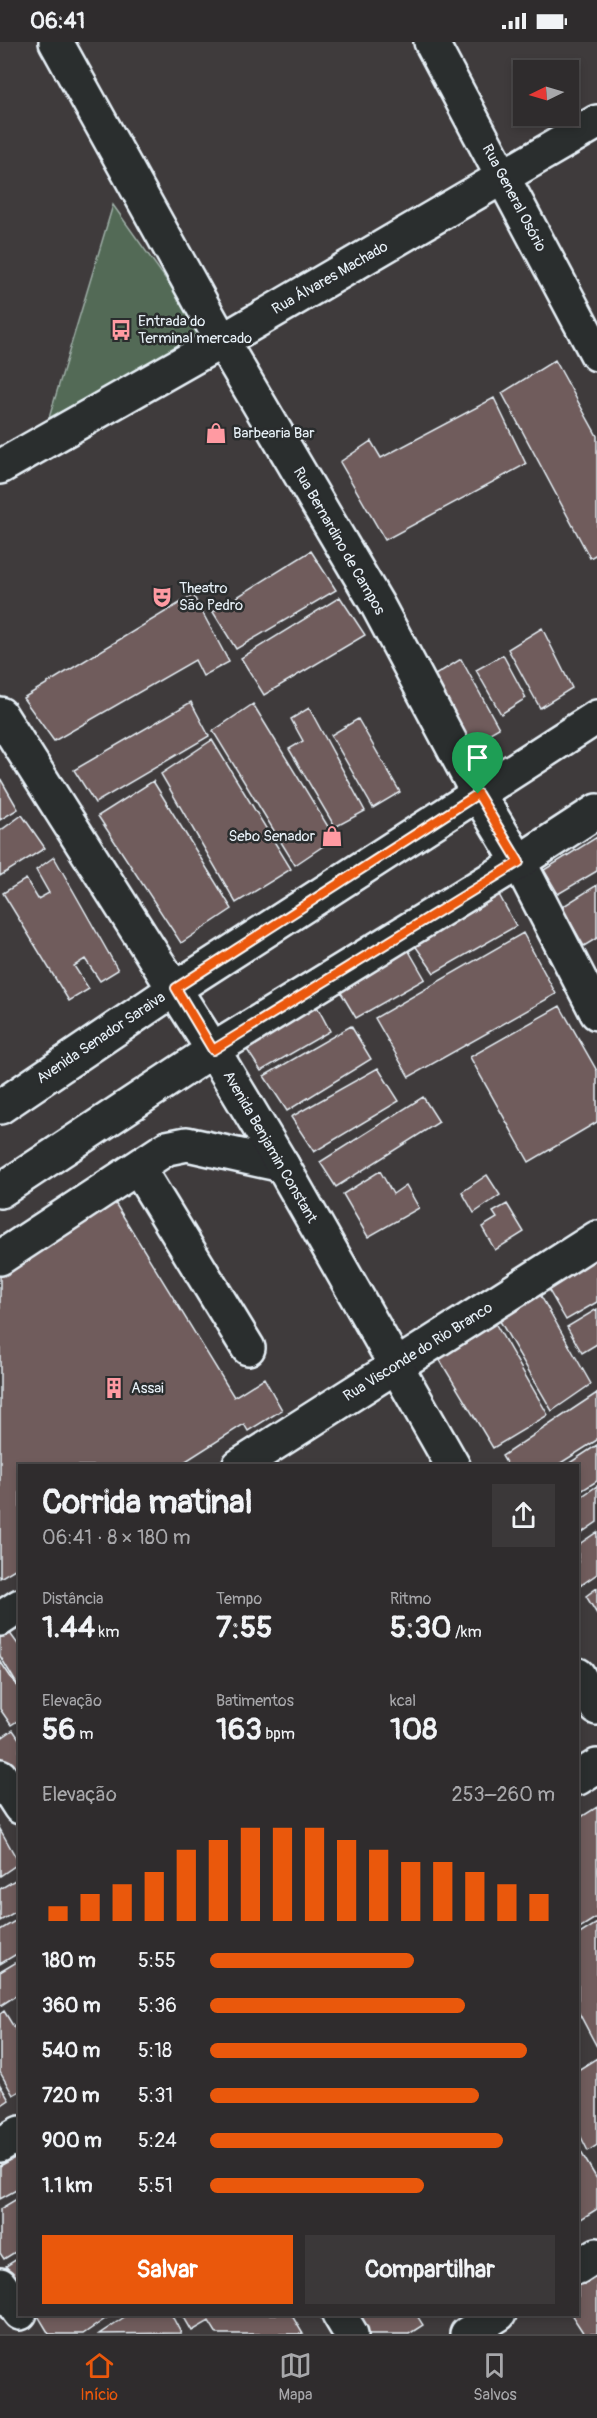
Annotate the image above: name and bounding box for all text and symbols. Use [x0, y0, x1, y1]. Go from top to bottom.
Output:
text: 06:41 [30, 7, 85, 35]
north arrow [513, 60, 579, 126]
map controls [513, 60, 579, 126]
street label: Rua General Osório [478, 141, 550, 255]
street label: Rua Álvares Machado [269, 237, 391, 319]
place label: Entrada do Terminal mercado [138, 312, 252, 348]
bus stop icon: Entrada do Terminal mercado [109, 318, 133, 342]
shop icon: Barbearia Bar [204, 421, 228, 445]
place label: Barbearia Bar [233, 424, 315, 443]
street label: Rua Bernardino de Campos [289, 464, 389, 619]
place label: Theatro São Pedro [179, 579, 243, 615]
theatre icon: Theatro São Pedro [150, 585, 174, 609]
pin [452, 732, 503, 794]
icon: arrive [461, 741, 494, 774]
shop icon: Sebo Senador [320, 824, 344, 848]
place label: Sebo Senador [228, 827, 316, 846]
street label: Avenida Senador Saraiva [33, 988, 169, 1088]
street label: Avenida Benjamin Constant [219, 1068, 322, 1227]
street label: Rua Visconde do Rio Branco [340, 1298, 496, 1406]
building icon: Assai [102, 1376, 126, 1400]
place label: Assai [131, 1379, 164, 1398]
text: Corrida matinal [42, 1482, 253, 1523]
button: share [492, 1484, 555, 1547]
text: 06:41 · 8 × 180 m [42, 1525, 191, 1550]
text: Distância [42, 1589, 103, 1609]
text: Tempo [216, 1589, 262, 1609]
text: Ritmo [390, 1589, 431, 1609]
text: 1.44 [42, 1609, 95, 1646]
text: 7:55 [216, 1609, 272, 1646]
text: 5:30 [390, 1609, 452, 1646]
text: km [95, 1622, 119, 1642]
text: /km [452, 1622, 482, 1642]
text: Elevação [42, 1691, 102, 1711]
text: Batimentos [216, 1691, 294, 1711]
text: kcal [390, 1691, 416, 1711]
text: 56 [42, 1711, 76, 1748]
text: 163 [216, 1711, 262, 1748]
text: 108 [390, 1711, 437, 1748]
text: m [76, 1724, 93, 1744]
text: bpm [262, 1724, 295, 1744]
text: Elevação [42, 1782, 117, 1807]
text: 253–260 m [451, 1782, 555, 1807]
text: 180 m [42, 1948, 96, 1973]
text: 5:55 [138, 1948, 176, 1973]
text: 360 m [42, 1993, 101, 2018]
text: 5:36 [138, 1993, 177, 2018]
text: 540 m [42, 2038, 100, 2063]
text: 5:18 [138, 2038, 172, 2063]
text: 720 m [42, 2083, 100, 2108]
text: 5:31 [138, 2083, 173, 2108]
text: 900 m [42, 2128, 102, 2153]
text: 5:24 [138, 2128, 177, 2153]
text: 1.1 km [42, 2173, 92, 2198]
text: 5:51 [138, 2173, 173, 2198]
button: Salvar [42, 2235, 293, 2304]
button: Compartilhar [305, 2235, 555, 2304]
tab: Início [80, 2349, 118, 2405]
tab: Mapa [279, 2349, 313, 2405]
tab: Salvos [473, 2349, 517, 2405]

